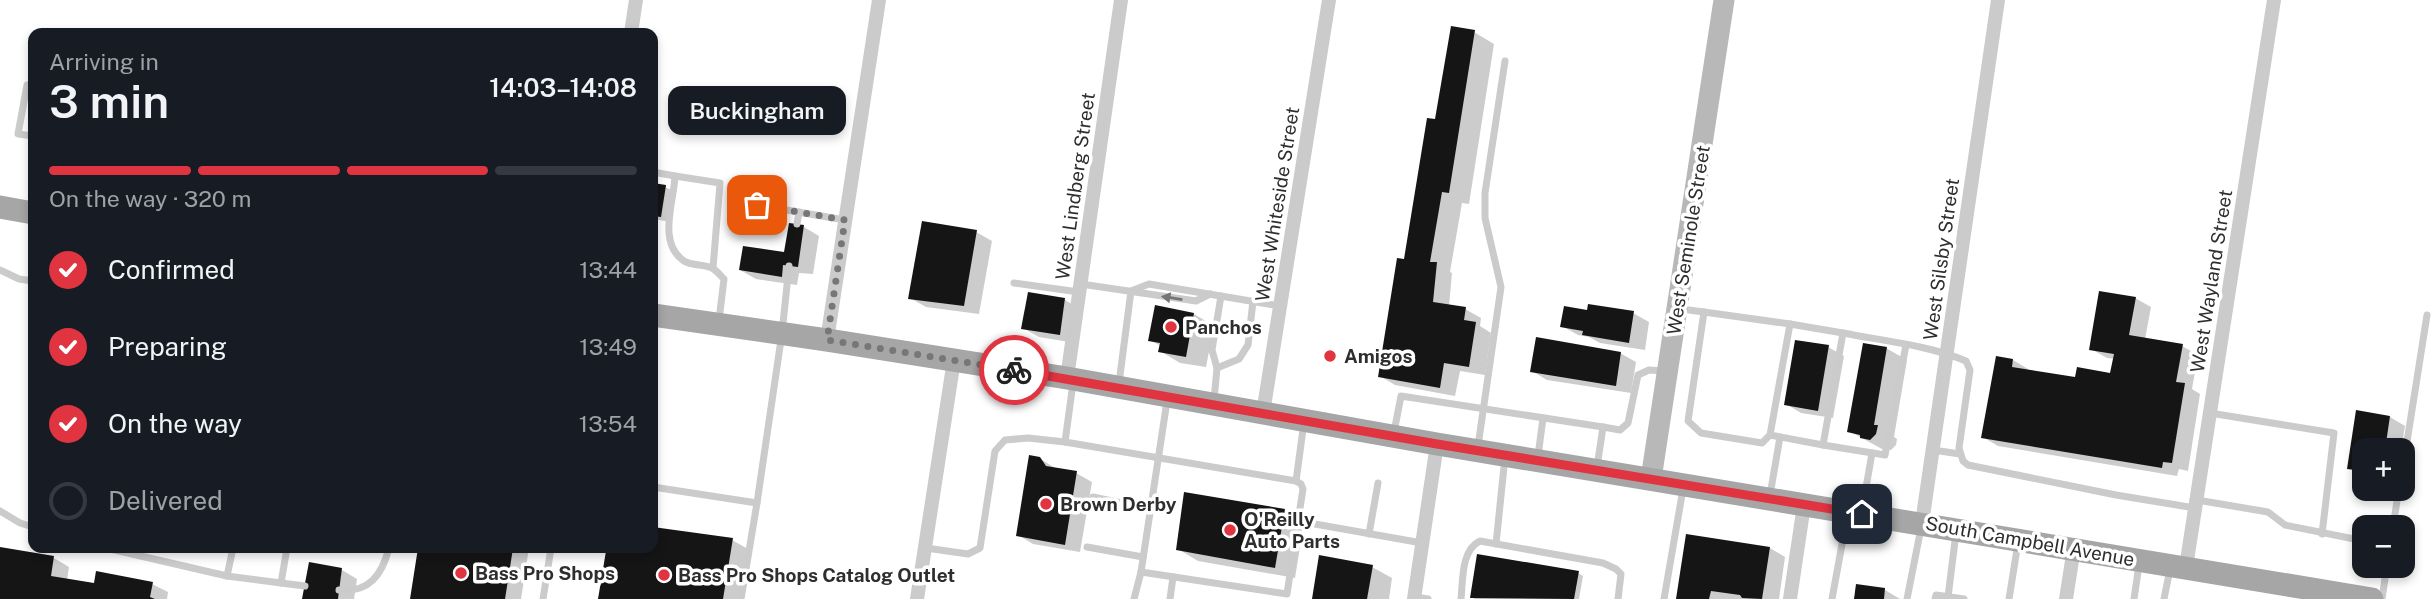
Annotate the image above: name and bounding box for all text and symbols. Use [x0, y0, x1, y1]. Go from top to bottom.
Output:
text: Arriving in [49, 48, 159, 75]
text: 14:03–14:08 [489, 72, 637, 103]
text: 3 min [49, 74, 169, 128]
callout: Buckingham [668, 86, 846, 135]
street label: West Lindberg Street [1051, 91, 1099, 281]
text: Buckingham [689, 97, 825, 124]
street label: West Whiteside Street [1251, 105, 1303, 303]
street label: West Seminole Street [1662, 144, 1714, 336]
pin [727, 175, 787, 235]
street label: West Silsby Street [1919, 177, 1963, 341]
text: On the way · 320 m [49, 185, 251, 212]
icon: bag [738, 186, 776, 224]
street label: West Wayland Street [2186, 188, 2236, 374]
icon: check [49, 251, 87, 289]
text: Confirmed [108, 254, 235, 285]
text: 13:44 [579, 256, 637, 283]
one-way arrow [1160, 292, 1182, 303]
place label: Panchos [1185, 316, 1262, 338]
marker: Panchos [1163, 319, 1179, 335]
icon: check [49, 328, 87, 366]
text: Preparing [108, 331, 227, 362]
text: 13:49 [579, 333, 637, 360]
courier [979, 335, 1049, 405]
place label: Amigos [1344, 345, 1412, 367]
marker: Amigos [1322, 348, 1338, 364]
icon: bike [995, 351, 1033, 389]
icon: check [49, 405, 87, 443]
text: On the way [108, 408, 242, 439]
text: 13:54 [579, 410, 637, 437]
map controls [2352, 438, 2415, 578]
button: + [2352, 438, 2415, 501]
pin [1832, 484, 1892, 544]
text: Delivered [108, 485, 223, 516]
place label: Brown Derby [1060, 493, 1177, 515]
icon: home [1843, 495, 1881, 533]
marker: Brown Derby [1038, 496, 1054, 512]
place label: O'Reilly Auto Parts [1244, 508, 1340, 552]
street label: South Campbell Avenue [1924, 512, 2136, 570]
button: − [2352, 515, 2415, 578]
marker: O'Reilly Auto Parts [1222, 522, 1238, 538]
place label: Bass Pro Shops [475, 562, 615, 584]
place label: Bass Pro Shops Catalog Outlet [678, 564, 955, 586]
marker: Bass Pro Shops [453, 565, 469, 581]
marker: Bass Pro Shops Catalog Outlet [656, 567, 672, 583]

